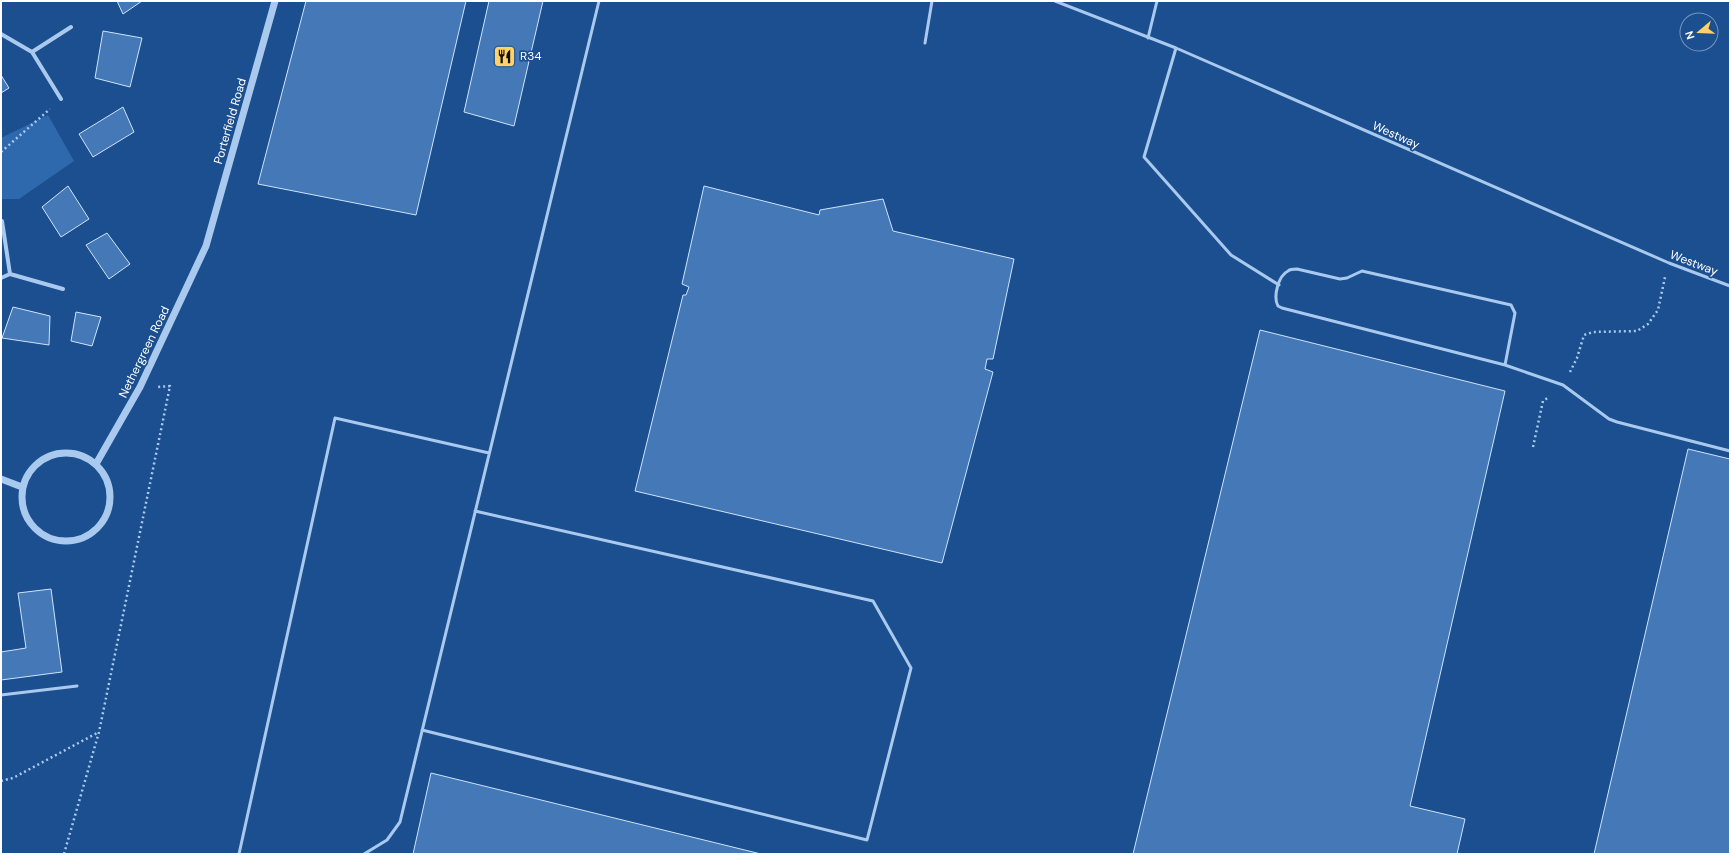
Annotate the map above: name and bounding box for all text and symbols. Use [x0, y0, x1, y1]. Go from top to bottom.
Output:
north arrow [1679, 12, 1719, 52]
text: N [1682, 29, 1697, 41]
restaurant icon: R34 [491, 43, 517, 69]
place label: R34 [520, 48, 542, 64]
street label: Porterfield Road [210, 76, 250, 166]
street label: Westway [1370, 117, 1423, 153]
street label: Westway [1668, 247, 1721, 280]
street label: Nethergreen Road [115, 303, 173, 401]

